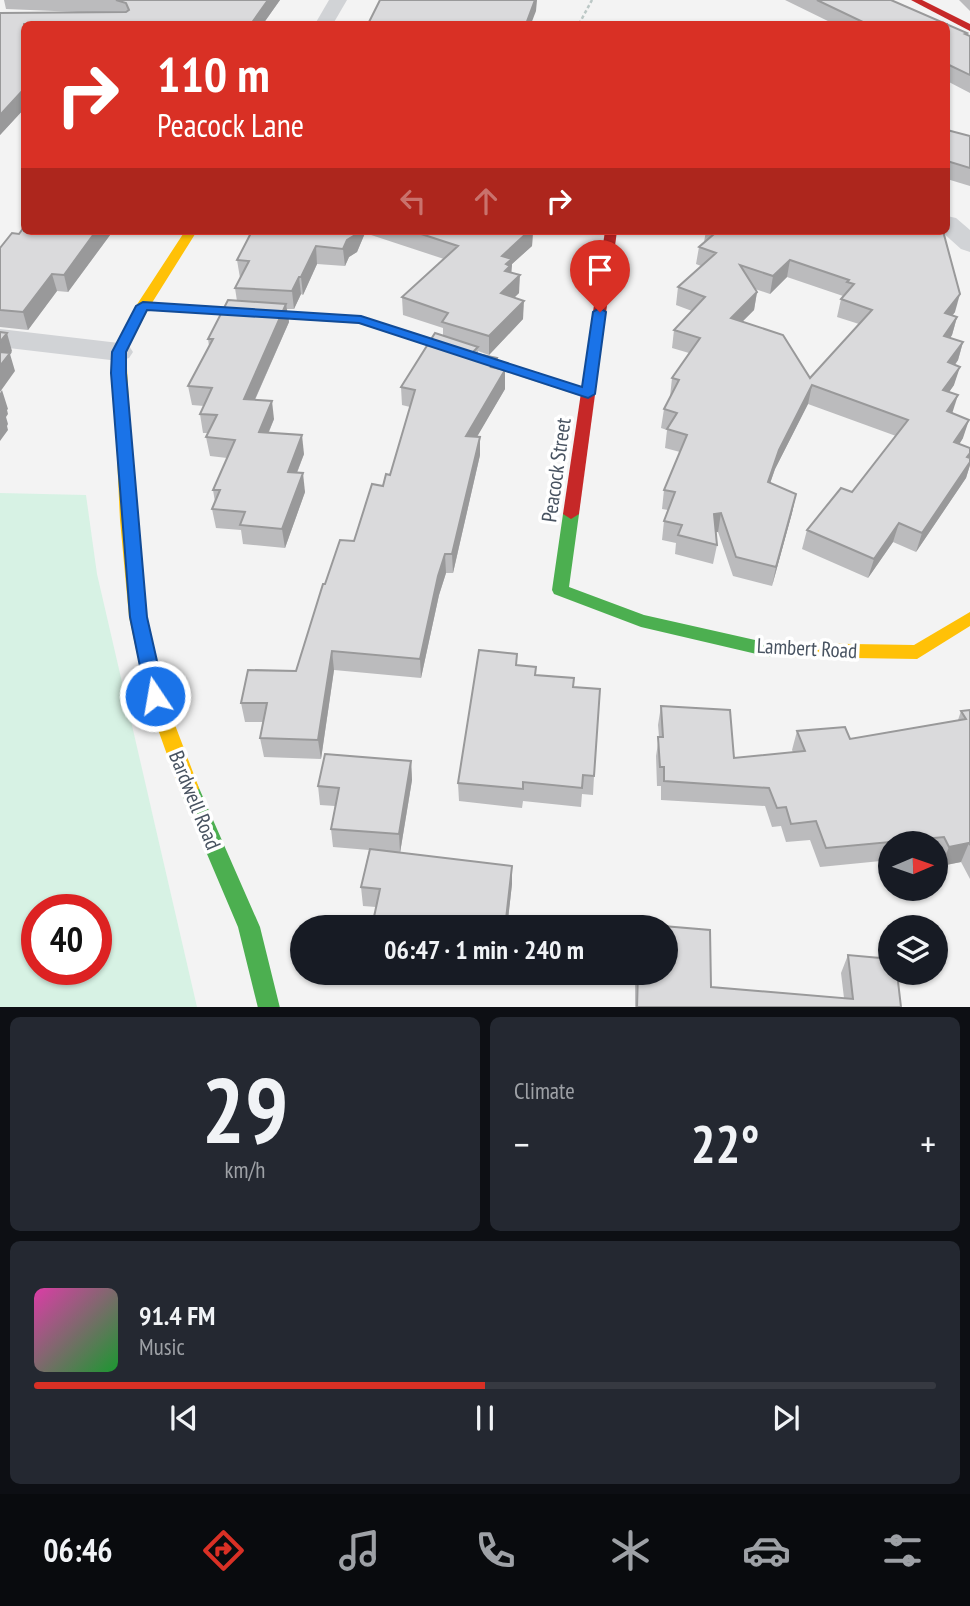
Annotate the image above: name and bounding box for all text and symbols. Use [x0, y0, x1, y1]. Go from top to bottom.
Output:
text: 110 m [157, 42, 270, 106]
icon: right [42, 49, 133, 140]
text: Peacock Lane [157, 104, 304, 146]
icon: left [394, 182, 432, 220]
icon: ahead [467, 182, 505, 220]
icon: right [540, 182, 578, 220]
pin [570, 240, 630, 312]
icon: arrive [581, 251, 619, 289]
street label: Peacock Street [535, 416, 577, 524]
street label: Lambert Road [756, 632, 858, 664]
position arrow [118, 659, 192, 733]
street label: Bardwell Road [163, 747, 227, 853]
north arrow [878, 831, 948, 901]
map controls [878, 831, 948, 985]
speed limit sign: 40 [21, 894, 112, 985]
button: layers [878, 915, 948, 985]
text: 06:47 · 1 min · 240 m [384, 933, 584, 966]
text: 29 [202, 1050, 289, 1168]
text: Climate [514, 1076, 575, 1105]
text: 22° [691, 1110, 759, 1177]
text: − [514, 1119, 530, 1168]
text: + [920, 1119, 936, 1168]
text: km/h [225, 1155, 265, 1184]
text: 91.4 FM [139, 1299, 215, 1332]
text: Music [139, 1332, 185, 1361]
icon: previous [165, 1399, 203, 1437]
icon: pause [466, 1399, 504, 1437]
icon: next [767, 1399, 805, 1437]
icon: directions [199, 1526, 248, 1575]
icon: music [335, 1526, 384, 1575]
icon: phone [471, 1526, 520, 1575]
icon: climate [606, 1526, 655, 1575]
icon: car [742, 1526, 791, 1575]
icon: filters [878, 1526, 927, 1575]
text: 06:46 [43, 1529, 113, 1571]

